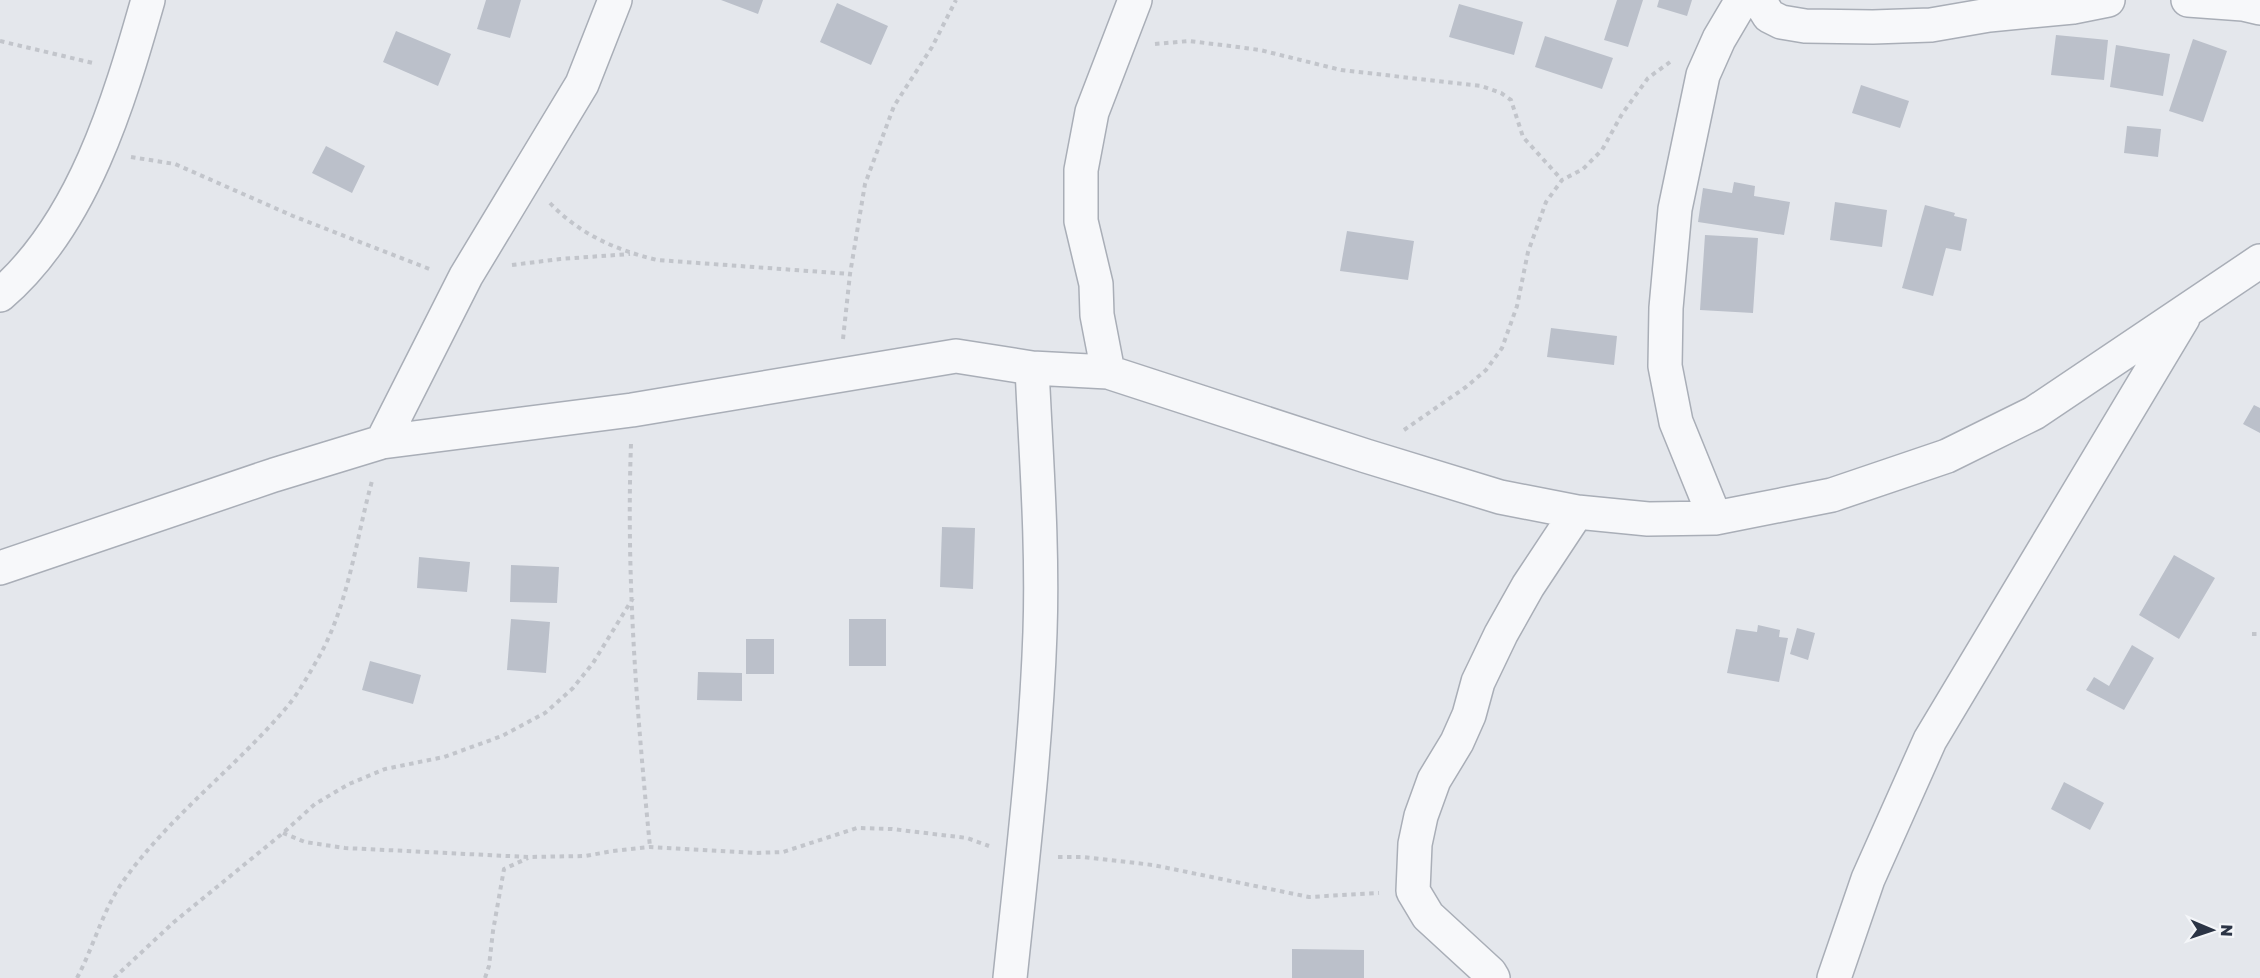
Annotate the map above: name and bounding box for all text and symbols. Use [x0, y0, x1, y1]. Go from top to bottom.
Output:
north arrow [2182, 900, 2242, 960]
text: N [2217, 924, 2237, 937]

